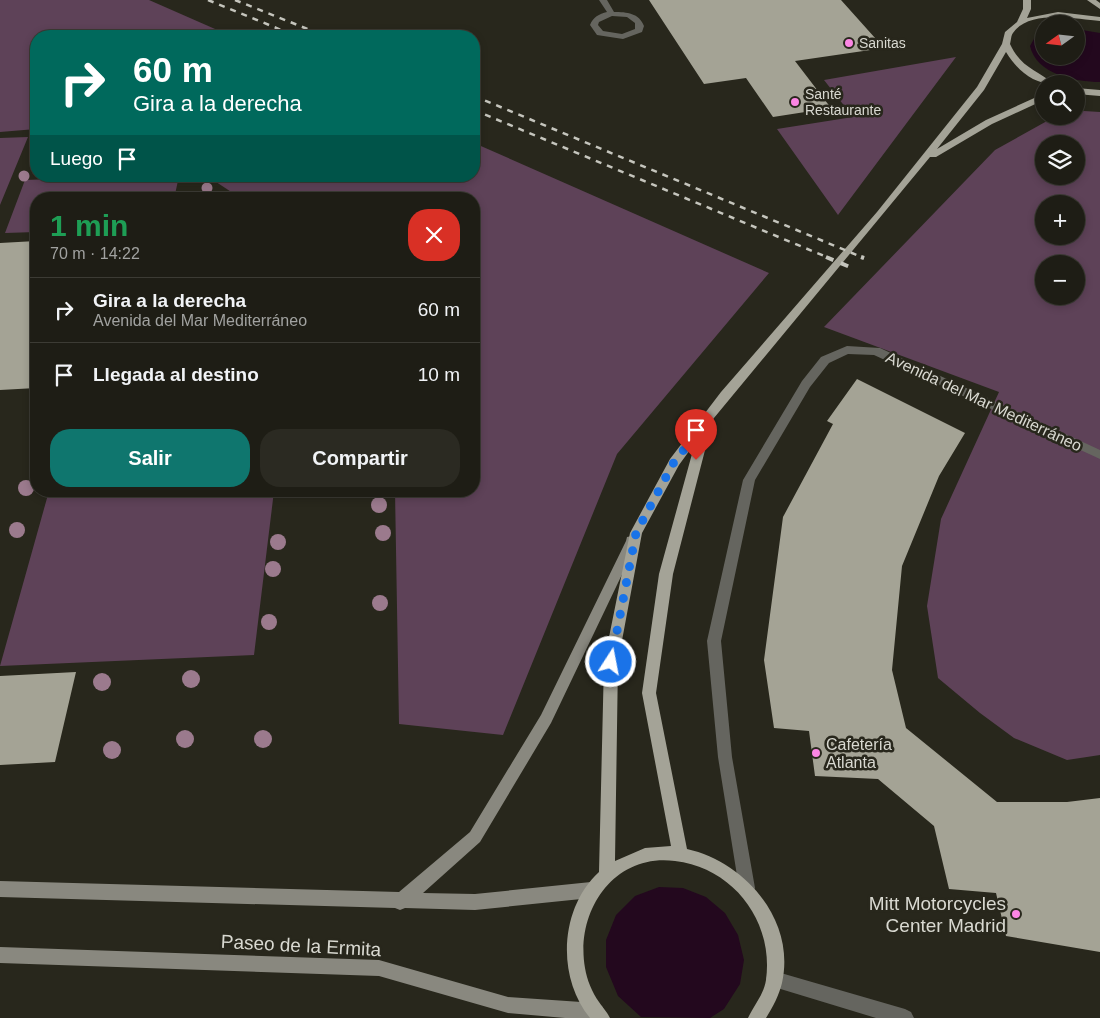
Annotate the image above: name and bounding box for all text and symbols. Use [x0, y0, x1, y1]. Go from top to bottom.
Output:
north arrow [1035, 15, 1085, 65]
map controls [1035, 15, 1085, 305]
place label: Sanitas [859, 35, 906, 51]
marker: Sanitas [843, 37, 855, 49]
icon: right [50, 50, 115, 115]
text: 60 m [133, 50, 213, 89]
button: search [1035, 75, 1085, 125]
place label: Santé Restaurante [805, 86, 881, 118]
text: Gira a la derecha [133, 91, 302, 116]
marker: Santé Restaurante [789, 96, 801, 108]
button: layers [1035, 135, 1085, 185]
icon: arrive [113, 145, 141, 173]
text: Luego [50, 148, 103, 169]
button: + [1035, 195, 1085, 245]
text: 1 min [50, 209, 128, 242]
button: close [408, 209, 460, 261]
text: 70 m · 14:22 [50, 245, 140, 262]
button: − [1035, 255, 1085, 305]
text: Gira a la derecha [93, 290, 246, 311]
icon: right [50, 296, 78, 324]
text: 60 m [418, 299, 460, 320]
text: Avenida del Mar Mediterráneo [93, 312, 307, 329]
street label: Avenida del Mar Mediterráneo [883, 349, 1084, 454]
icon: arrive [50, 361, 78, 389]
text: Llegada al destino [93, 364, 259, 385]
text: 10 m [418, 364, 460, 385]
pin [675, 409, 717, 460]
icon: arrive [682, 416, 710, 444]
button: Salir [50, 429, 250, 487]
button: Compartir [260, 429, 460, 487]
position arrow [584, 635, 636, 687]
place label: Cafetería Atlanta [826, 736, 892, 771]
marker: Cafetería Atlanta [810, 747, 822, 759]
place label: Mitt Motorcycles Center Madrid [869, 893, 1006, 936]
marker: Mitt Motorcycles Center Madrid [1010, 908, 1022, 920]
street label: Paseo de la Ermita [220, 931, 382, 960]

